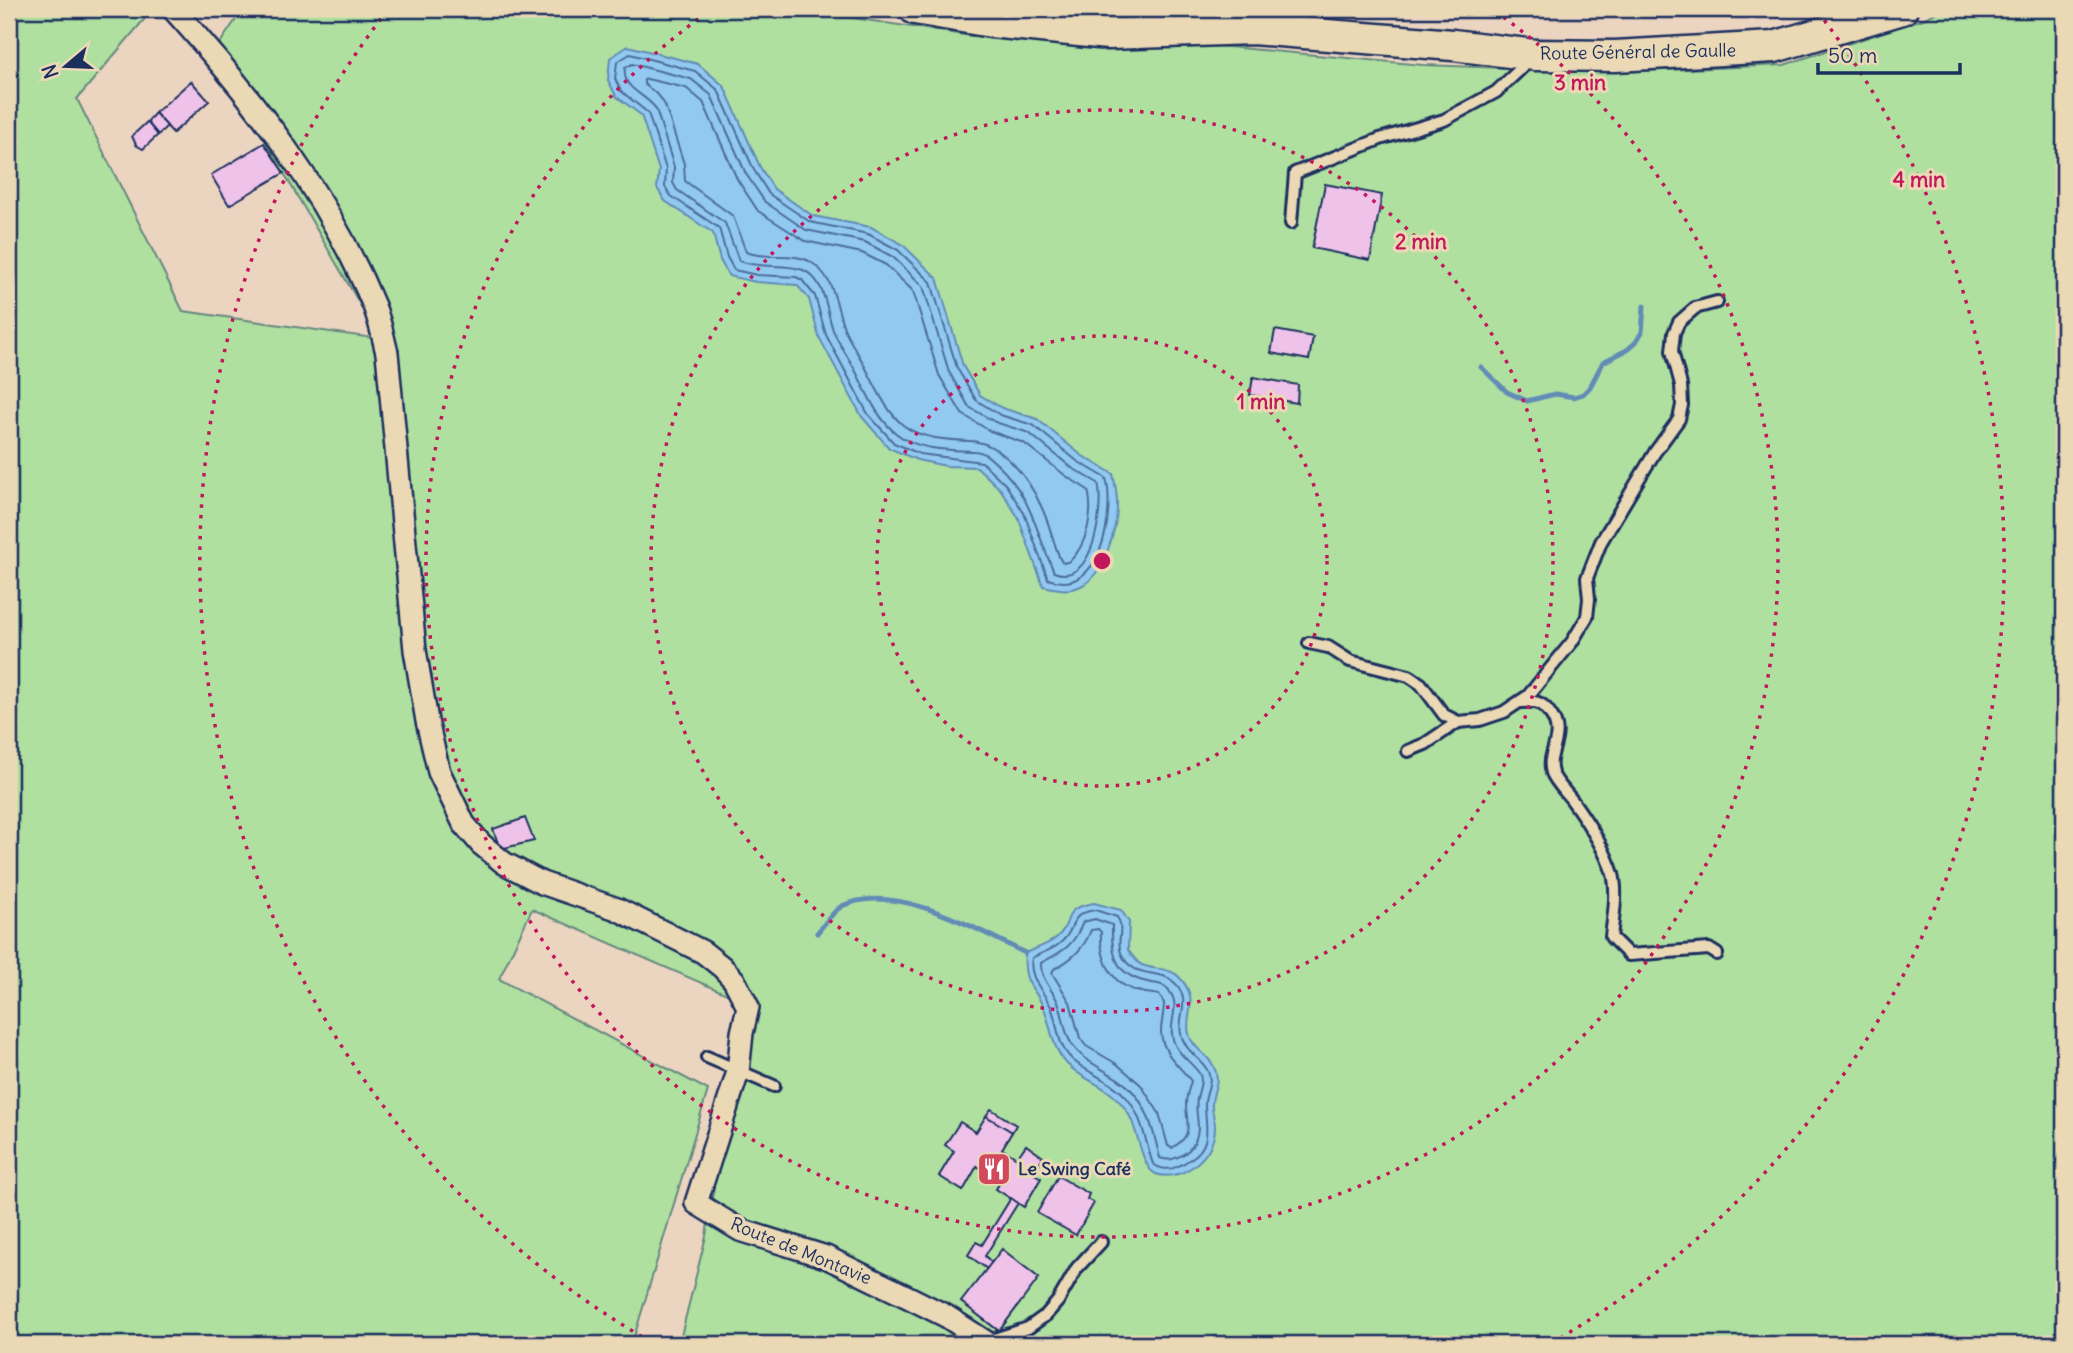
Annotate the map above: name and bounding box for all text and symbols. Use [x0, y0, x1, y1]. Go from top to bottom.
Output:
north arrow [32, 32, 102, 102]
scale bar [1818, 32, 1959, 76]
street label: Route Général de Gaulle [1540, 38, 1736, 65]
text: 50 m [1828, 42, 1877, 69]
text: N [36, 61, 63, 82]
text: 3 min [1554, 69, 1606, 96]
text: 4 min [1893, 166, 1945, 193]
text: 2 min [1395, 228, 1447, 255]
text: 1 min [1237, 388, 1285, 415]
centre of rings [1090, 549, 1114, 573]
restaurant icon: Le Swing Café [975, 1150, 1013, 1188]
place label: Le Swing Café [1018, 1157, 1131, 1180]
street label: Route de Montavie [727, 1212, 875, 1289]

